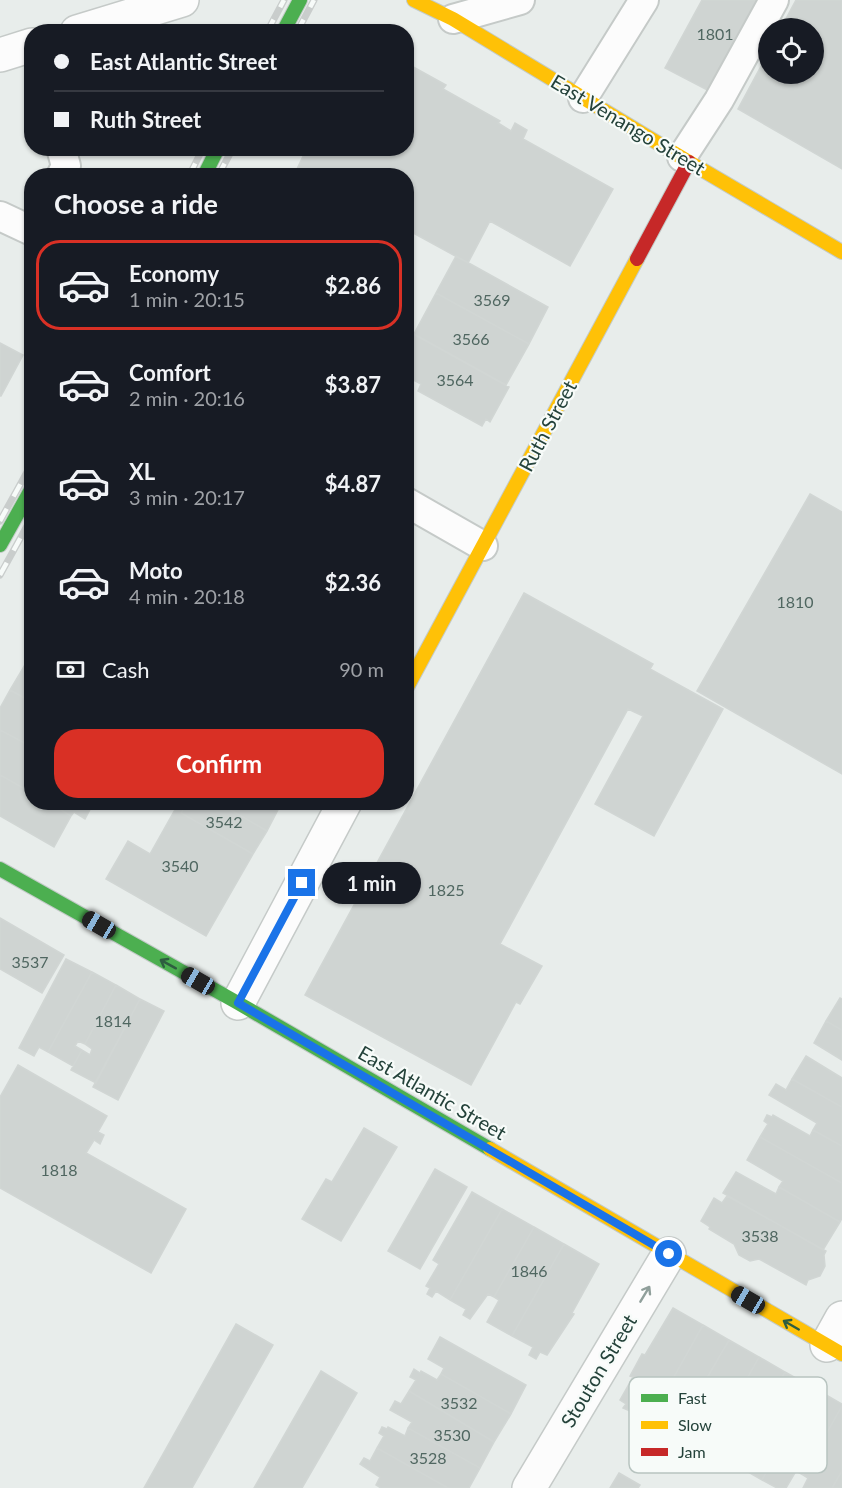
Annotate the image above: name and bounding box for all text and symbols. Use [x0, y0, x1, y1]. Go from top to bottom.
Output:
map controls [758, 18, 824, 84]
button: locate [758, 18, 824, 84]
house number: 1801 [696, 24, 734, 43]
text: East Atlantic Street [90, 48, 277, 75]
street label: East Venango Street [547, 69, 710, 180]
text: Ruth Street [90, 106, 201, 133]
text: Choose a ride [54, 187, 218, 220]
icon: car [57, 258, 111, 312]
text: Economy [129, 260, 219, 287]
text: $2.86 [325, 272, 381, 299]
text: 1 min · 20:15 [129, 287, 245, 311]
house number: 3569 [473, 290, 511, 309]
house number: 3566 [452, 329, 490, 348]
icon: car [57, 357, 111, 411]
text: Comfort [129, 359, 211, 386]
house number: 3564 [436, 370, 474, 389]
text: $3.87 [325, 371, 381, 398]
street label: Ruth Street [513, 376, 581, 475]
text: 2 min · 20:16 [129, 386, 245, 410]
icon: car [57, 456, 111, 510]
text: XL [129, 458, 155, 485]
text: $4.87 [325, 470, 381, 497]
text: 3 min · 20:17 [129, 485, 245, 509]
icon: car [57, 555, 111, 609]
text: Moto [129, 557, 183, 584]
text: $2.36 [325, 569, 381, 596]
text: 4 min · 20:18 [129, 584, 245, 608]
house number: 1810 [776, 592, 814, 611]
icon: cash [54, 653, 87, 686]
text: Cash [102, 656, 149, 683]
text: 90 m [339, 657, 384, 681]
button: Confirm [54, 729, 384, 798]
house number: 3542 [205, 812, 243, 831]
house number: 3540 [161, 856, 199, 875]
callout: 1 min [323, 862, 422, 904]
route end [288, 869, 315, 896]
text: 1 min [347, 871, 396, 895]
house number: 1825 [427, 880, 465, 899]
car [79, 908, 119, 942]
house number: 3537 [11, 952, 49, 971]
one-way arrow [160, 958, 178, 969]
car [178, 964, 218, 998]
house number: 1814 [94, 1011, 132, 1030]
street label: East Atlantic Street [354, 1040, 511, 1144]
house number: 1818 [40, 1160, 78, 1179]
house number: 3538 [741, 1226, 779, 1245]
route start [655, 1240, 682, 1267]
house number: 1846 [510, 1261, 548, 1280]
car [728, 1283, 768, 1317]
one-way arrow [640, 1286, 652, 1303]
street label: Stouton Street [555, 1310, 641, 1431]
one-way arrow [783, 1319, 800, 1331]
legend [629, 1377, 827, 1473]
text: Fast [678, 1388, 707, 1407]
house number: 3532 [440, 1393, 478, 1412]
text: Slow [678, 1415, 712, 1434]
house number: 3530 [433, 1425, 471, 1444]
text: Jam [678, 1442, 706, 1461]
house number: 3528 [409, 1448, 447, 1467]

